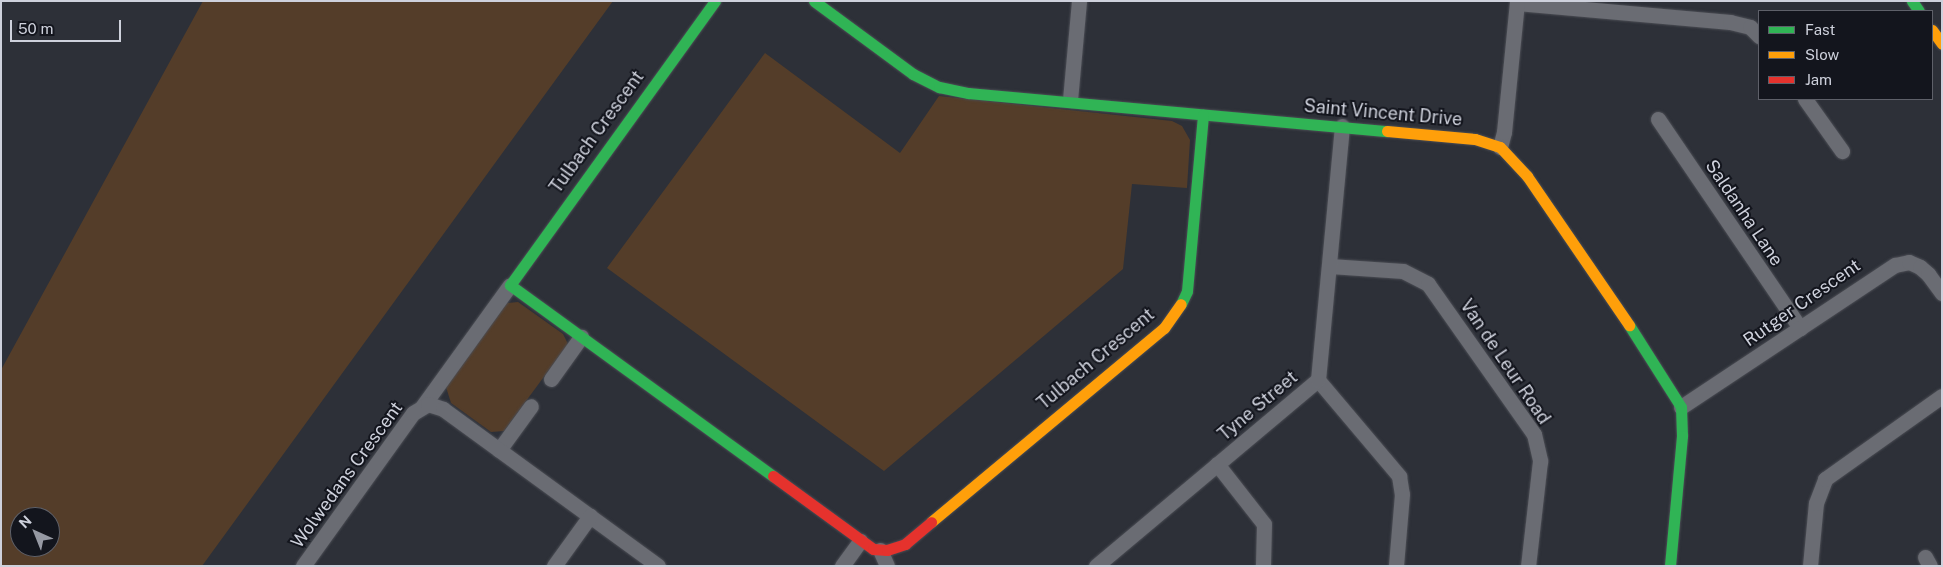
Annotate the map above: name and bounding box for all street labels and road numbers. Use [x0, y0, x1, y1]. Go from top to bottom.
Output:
street label: Tulbach Crescent [545, 67, 649, 197]
street label: Saint Vincent Drive [1303, 95, 1463, 131]
street label: Saldanha Lane [1701, 156, 1787, 270]
street label: Rutger Crescent [1739, 255, 1865, 351]
street label: Van de Leur Road [1455, 295, 1555, 429]
street label: Tulbach Crescent [1033, 304, 1159, 414]
street label: Tyne Street [1214, 367, 1302, 445]
street label: Wolwedans Crescent [287, 398, 407, 552]

